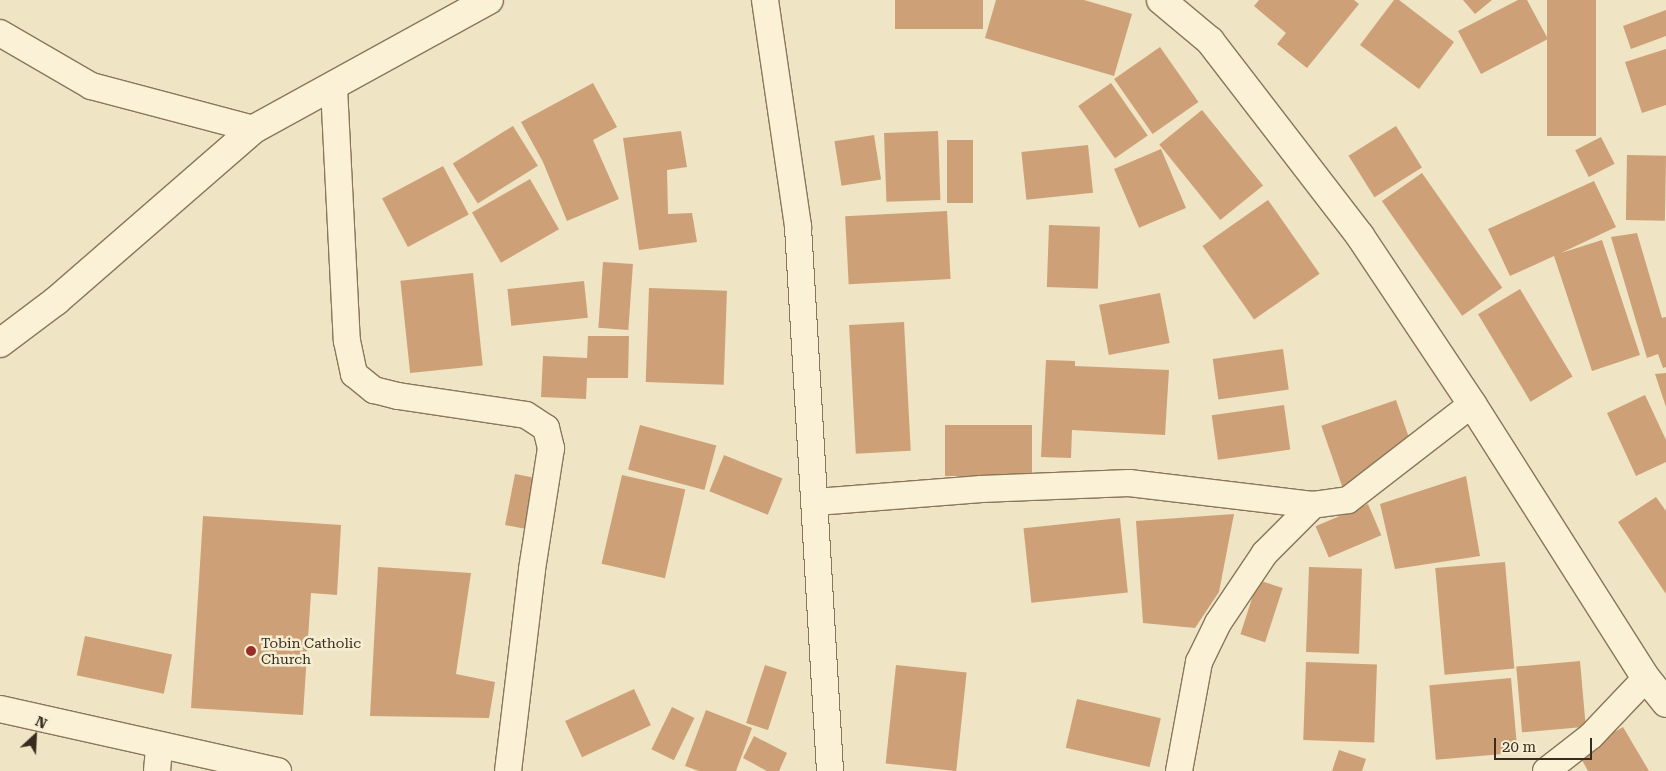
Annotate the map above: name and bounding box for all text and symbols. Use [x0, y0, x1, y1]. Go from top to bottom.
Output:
place label: Tobin Catholic Church [261, 635, 361, 668]
marker: Tobin Catholic Church [245, 645, 257, 657]
north arrow [10, 711, 60, 761]
text: N [33, 713, 50, 732]
scale bar [1496, 728, 1594, 760]
text: 20 m [1502, 738, 1536, 756]

